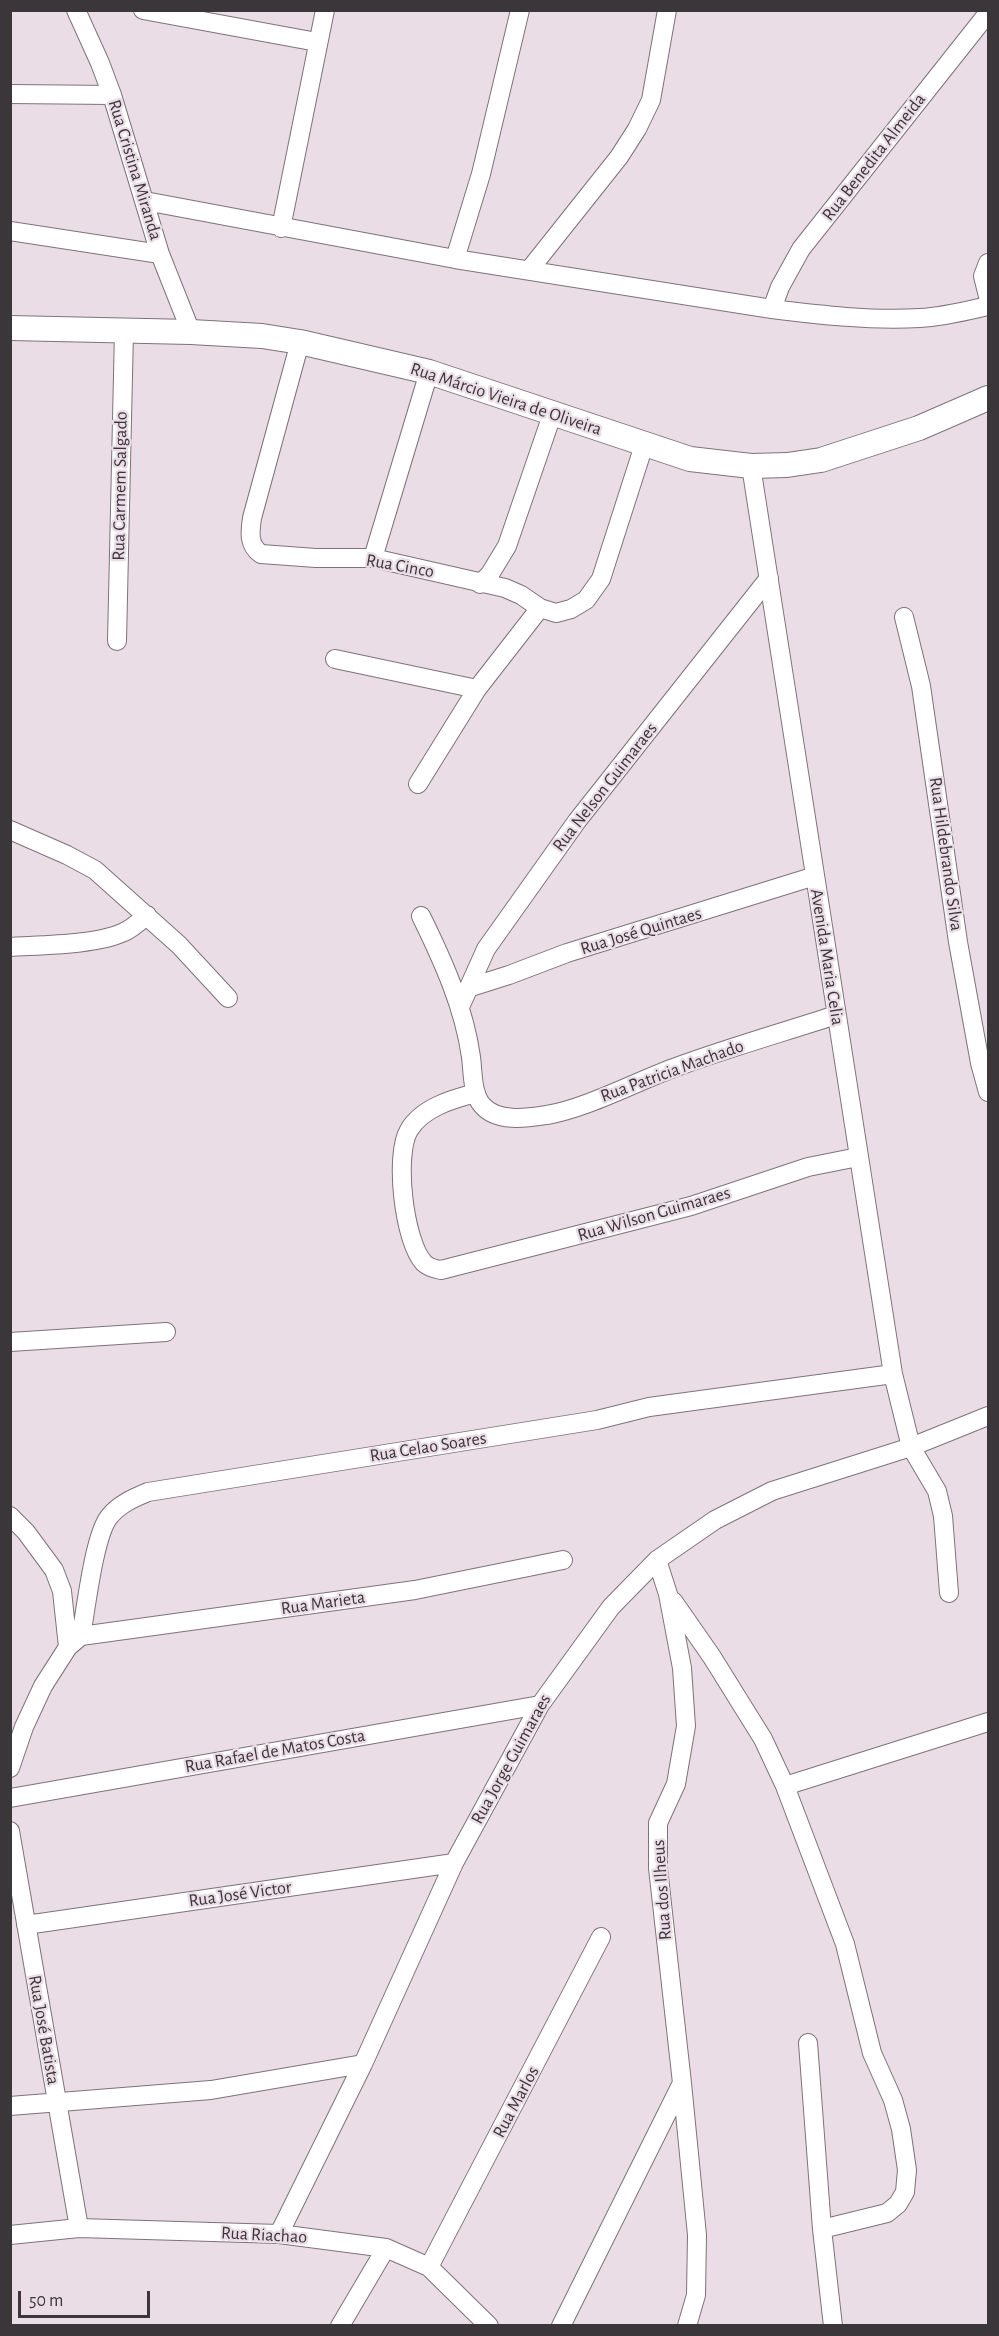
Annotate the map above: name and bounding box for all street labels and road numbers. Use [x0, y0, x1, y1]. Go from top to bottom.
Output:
street label: Rua Benedita Almeida [818, 89, 930, 225]
street label: Rua Cristina Miranda [103, 97, 167, 243]
street label: Rua Márcio Vieira de Oliveira [408, 358, 604, 440]
street label: Rua Carmem Salgado [108, 411, 132, 561]
street label: Rua Cinco [364, 549, 436, 583]
street label: Rua Nelson Guimaraes [548, 718, 662, 856]
street label: Rua Hildebrando Silva [925, 776, 967, 932]
street label: Avenida Maria Celia [806, 887, 848, 1027]
street label: Rua José Quintaes [578, 902, 704, 960]
street label: Rua Patricia Machado [597, 1035, 747, 1107]
street label: Rua Wilson Guimaraes [575, 1182, 733, 1246]
street label: Rua Celao Soares [368, 1427, 488, 1467]
street label: Rua Marieta [280, 1586, 366, 1620]
street label: Rua Jorge Guimaraes [466, 1690, 556, 1828]
street label: Rua Rafael de Matos Costa [183, 1725, 367, 1777]
street label: Rua dos Ilheus [648, 1839, 676, 1941]
street label: Rua José Victor [187, 1876, 293, 1912]
street label: Rua José Batista [24, 1974, 64, 2086]
street label: Rua Marlos [488, 2062, 544, 2142]
street label: Rua Riachao [220, 2222, 308, 2248]

